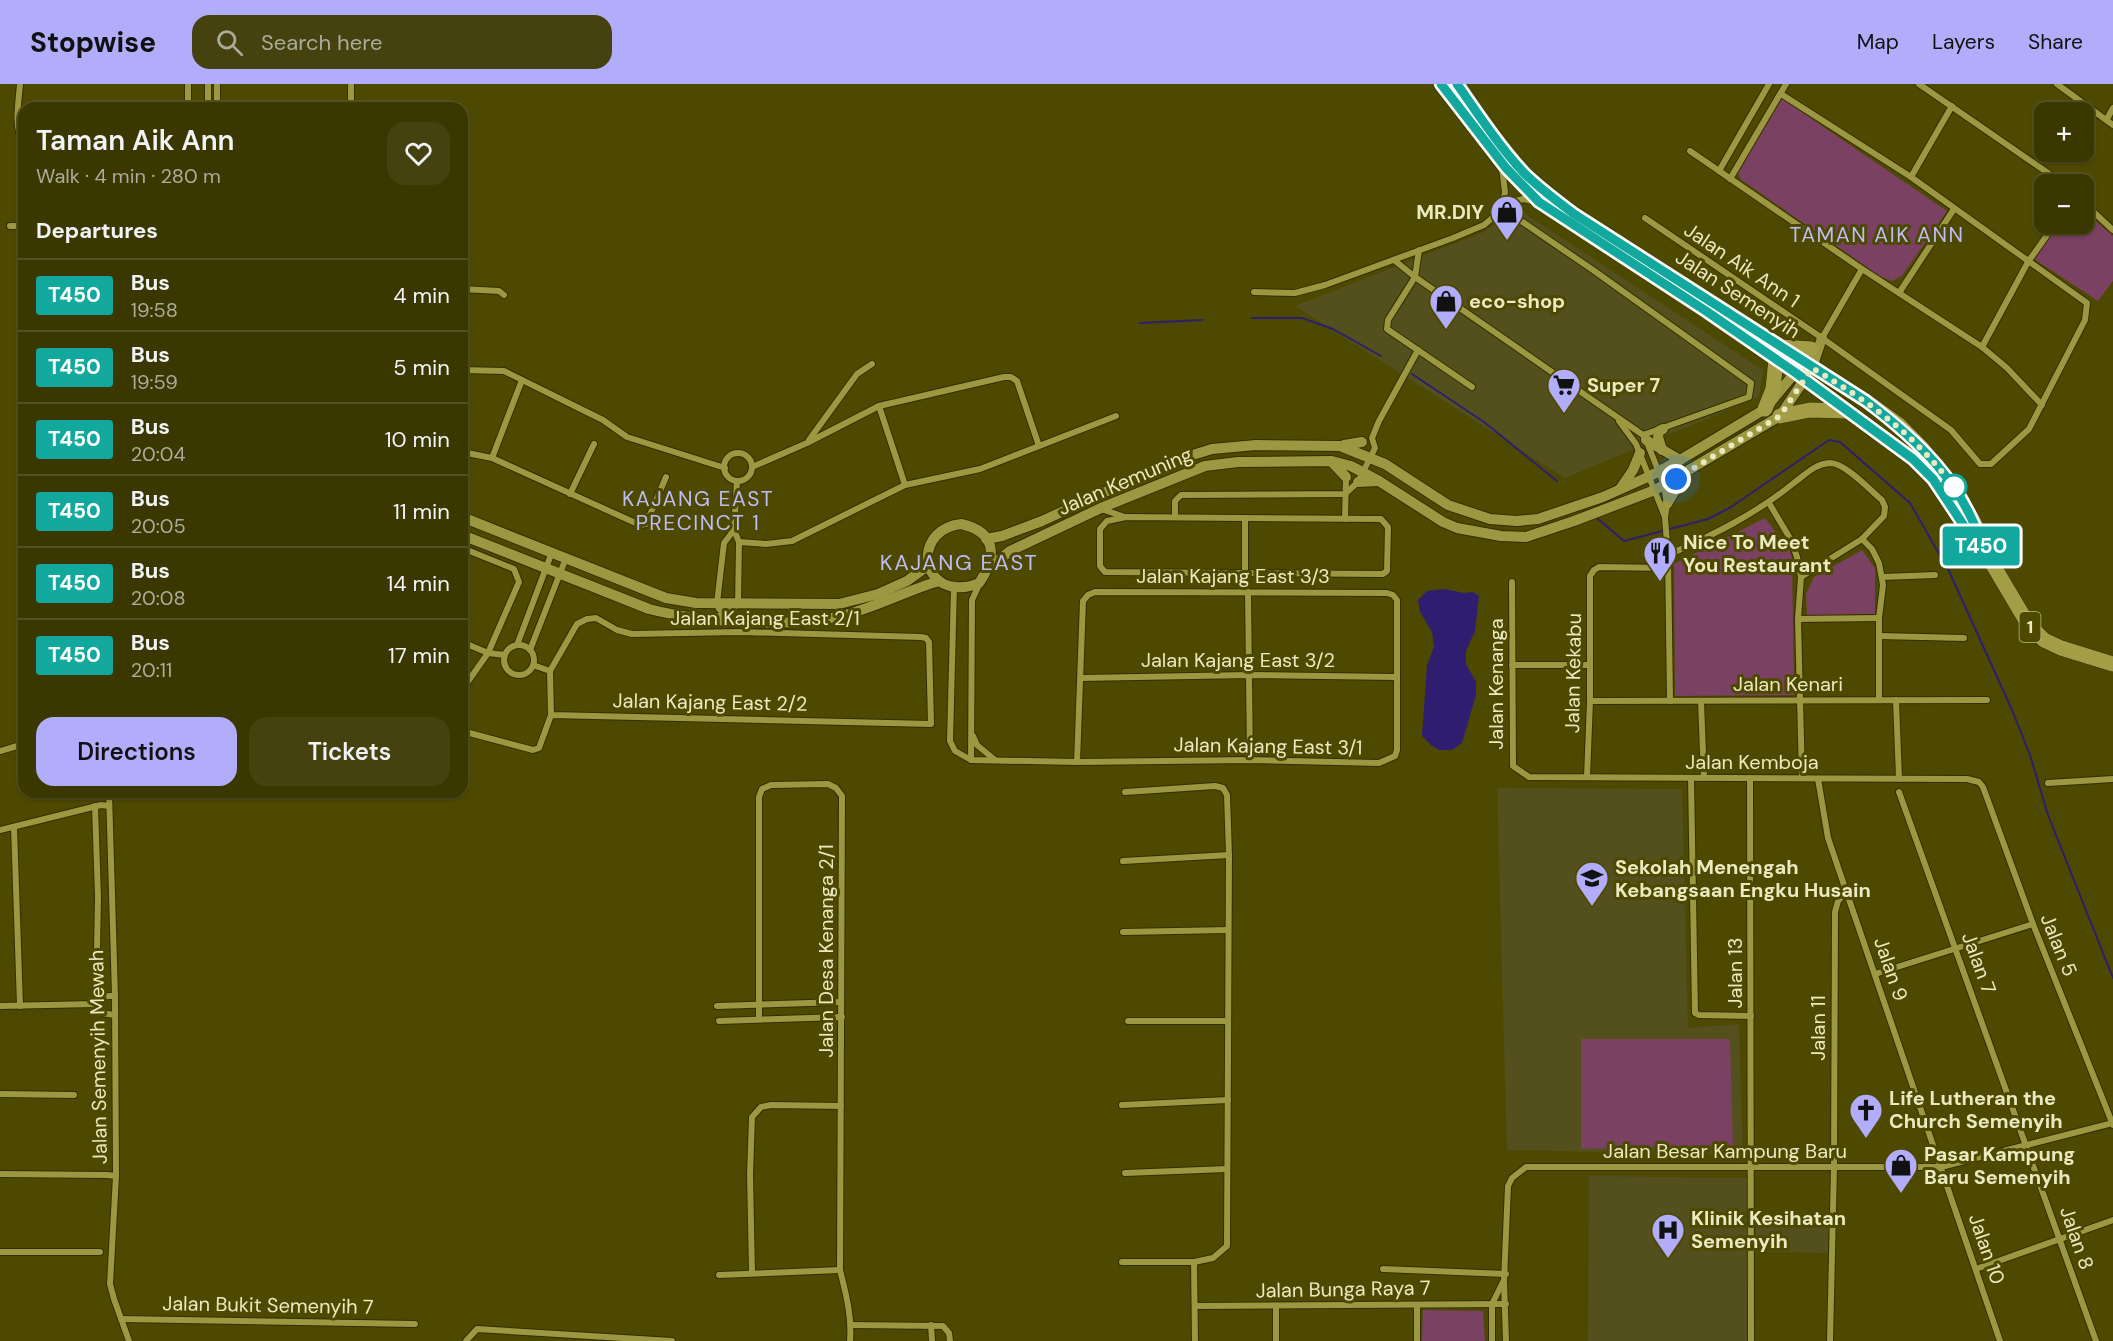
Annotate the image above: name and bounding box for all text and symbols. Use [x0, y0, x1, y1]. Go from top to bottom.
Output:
search box [192, 15, 612, 69]
text: Stopwise [30, 24, 156, 61]
icon: search [213, 26, 246, 59]
text: Search here [261, 28, 382, 57]
text: Map [1857, 28, 1899, 56]
text: Layers [1932, 28, 1995, 56]
text: Share [2028, 28, 2083, 56]
map controls [2034, 102, 2094, 234]
button: + [2034, 102, 2094, 162]
text: Taman Aik Ann [36, 122, 235, 159]
button: heart [387, 122, 450, 185]
text: Walk · 4 min · 280 m [36, 163, 221, 189]
button: − [2034, 174, 2094, 234]
shop icon: MR.DIY [1489, 194, 1525, 241]
place label: MR.DIY [1416, 199, 1484, 225]
text: Departures [36, 216, 158, 245]
street label: Jalan Aik Ann 1 [1679, 217, 1805, 313]
district label: TAMAN AIK ANN [1790, 221, 1964, 249]
street label: Jalan Semenyih [1671, 244, 1805, 344]
text: Bus [131, 268, 170, 297]
text: T450 [48, 281, 101, 309]
text: 4 min [393, 281, 450, 310]
shop icon: eco-shop [1428, 283, 1464, 330]
place label: eco-shop [1469, 288, 1565, 314]
text: 19:58 [131, 297, 178, 323]
text: Bus [131, 340, 170, 369]
text: T450 [48, 353, 101, 381]
text: 5 min [393, 353, 450, 382]
supermarket icon: Super 7 [1546, 367, 1582, 414]
text: 19:59 [131, 369, 178, 395]
place label: Super 7 [1587, 372, 1660, 398]
text: Bus [131, 412, 170, 441]
text: T450 [48, 425, 101, 453]
text: 10 min [385, 425, 450, 454]
text: 20:04 [131, 441, 186, 467]
street label: Jalan Kemuning [1054, 441, 1196, 521]
your location [1661, 464, 1691, 494]
unlabelled marker [1941, 474, 1967, 500]
text: Bus [131, 484, 170, 513]
district label: KAJANG EAST PRECINCT 1 [622, 485, 774, 537]
text: T450 [48, 497, 101, 525]
text: 11 min [393, 497, 450, 526]
text: 20:05 [131, 513, 186, 539]
line badge: T450 [1939, 526, 2023, 566]
place label: Nice To Meet You Restaurant [1683, 529, 1831, 578]
text: T450 [1955, 532, 2007, 560]
restaurant icon: Nice To Meet You Restaurant [1642, 535, 1678, 582]
district label: KAJANG EAST [880, 548, 1038, 577]
text: Bus [131, 556, 170, 585]
street label: Jalan Kajang East 3/3 [1136, 563, 1330, 589]
text: T450 [48, 569, 101, 597]
text: 14 min [386, 569, 450, 598]
text: 20:08 [131, 585, 186, 611]
street label: Jalan Kajang East 2/1 [670, 605, 860, 631]
road number: 1 [2020, 612, 2040, 642]
street label: Jalan Kekabu [1559, 613, 1587, 733]
street label: Jalan Kenanga [1483, 618, 1509, 750]
text: Bus [131, 628, 170, 657]
text: T450 [48, 641, 101, 669]
text: 17 min [388, 641, 450, 670]
street label: Jalan Kajang East 3/2 [1141, 647, 1335, 673]
text: 20:11 [131, 657, 172, 683]
street label: Jalan Kenari [1733, 671, 1843, 697]
street label: Jalan Kajang East 2/2 [612, 687, 808, 717]
button: Directions [36, 717, 237, 786]
button: Tickets [249, 717, 450, 786]
street label: Jalan Kajang East 3/1 [1173, 731, 1363, 761]
street label: Jalan Kemboja [1685, 749, 1819, 775]
street label: Jalan Desa Kenanga 2/1 [813, 844, 839, 1058]
place label: Sekolah Menengah Kebangsaan Engku Husain [1615, 854, 1871, 903]
school or university icon: Sekolah Menengah Kebangsaan Engku Husain [1574, 860, 1610, 907]
street label: Jalan 5 [2035, 910, 2083, 980]
street label: Jalan 7 [1956, 929, 2002, 997]
street label: Jalan 9 [1868, 934, 1914, 1004]
street label: Jalan 13 [1722, 937, 1748, 1009]
street label: Jalan Semenyih Mewah [83, 950, 113, 1164]
street label: Jalan 11 [1805, 995, 1831, 1061]
place label: Life Lutheran the Church Semenyih [1889, 1085, 2063, 1134]
church icon: Life Lutheran the Church Semenyih [1848, 1092, 1884, 1139]
street label: Jalan Besar Kampung Baru [1603, 1138, 1847, 1164]
place label: Pasar Kampung Baru Semenyih [1924, 1141, 2075, 1190]
shop icon: Pasar Kampung Baru Semenyih [1883, 1147, 1919, 1194]
street label: Jalan 8 [2054, 1203, 2100, 1273]
place label: Klinik Kesihatan Semenyih [1691, 1205, 1846, 1254]
street label: Jalan 10 [1963, 1210, 2011, 1288]
hospital icon: Klinik Kesihatan Semenyih [1650, 1212, 1686, 1259]
street label: Jalan Bunga Raya 7 [1255, 1274, 1431, 1304]
street label: Jalan Bukit Semenyih 7 [162, 1290, 374, 1320]

